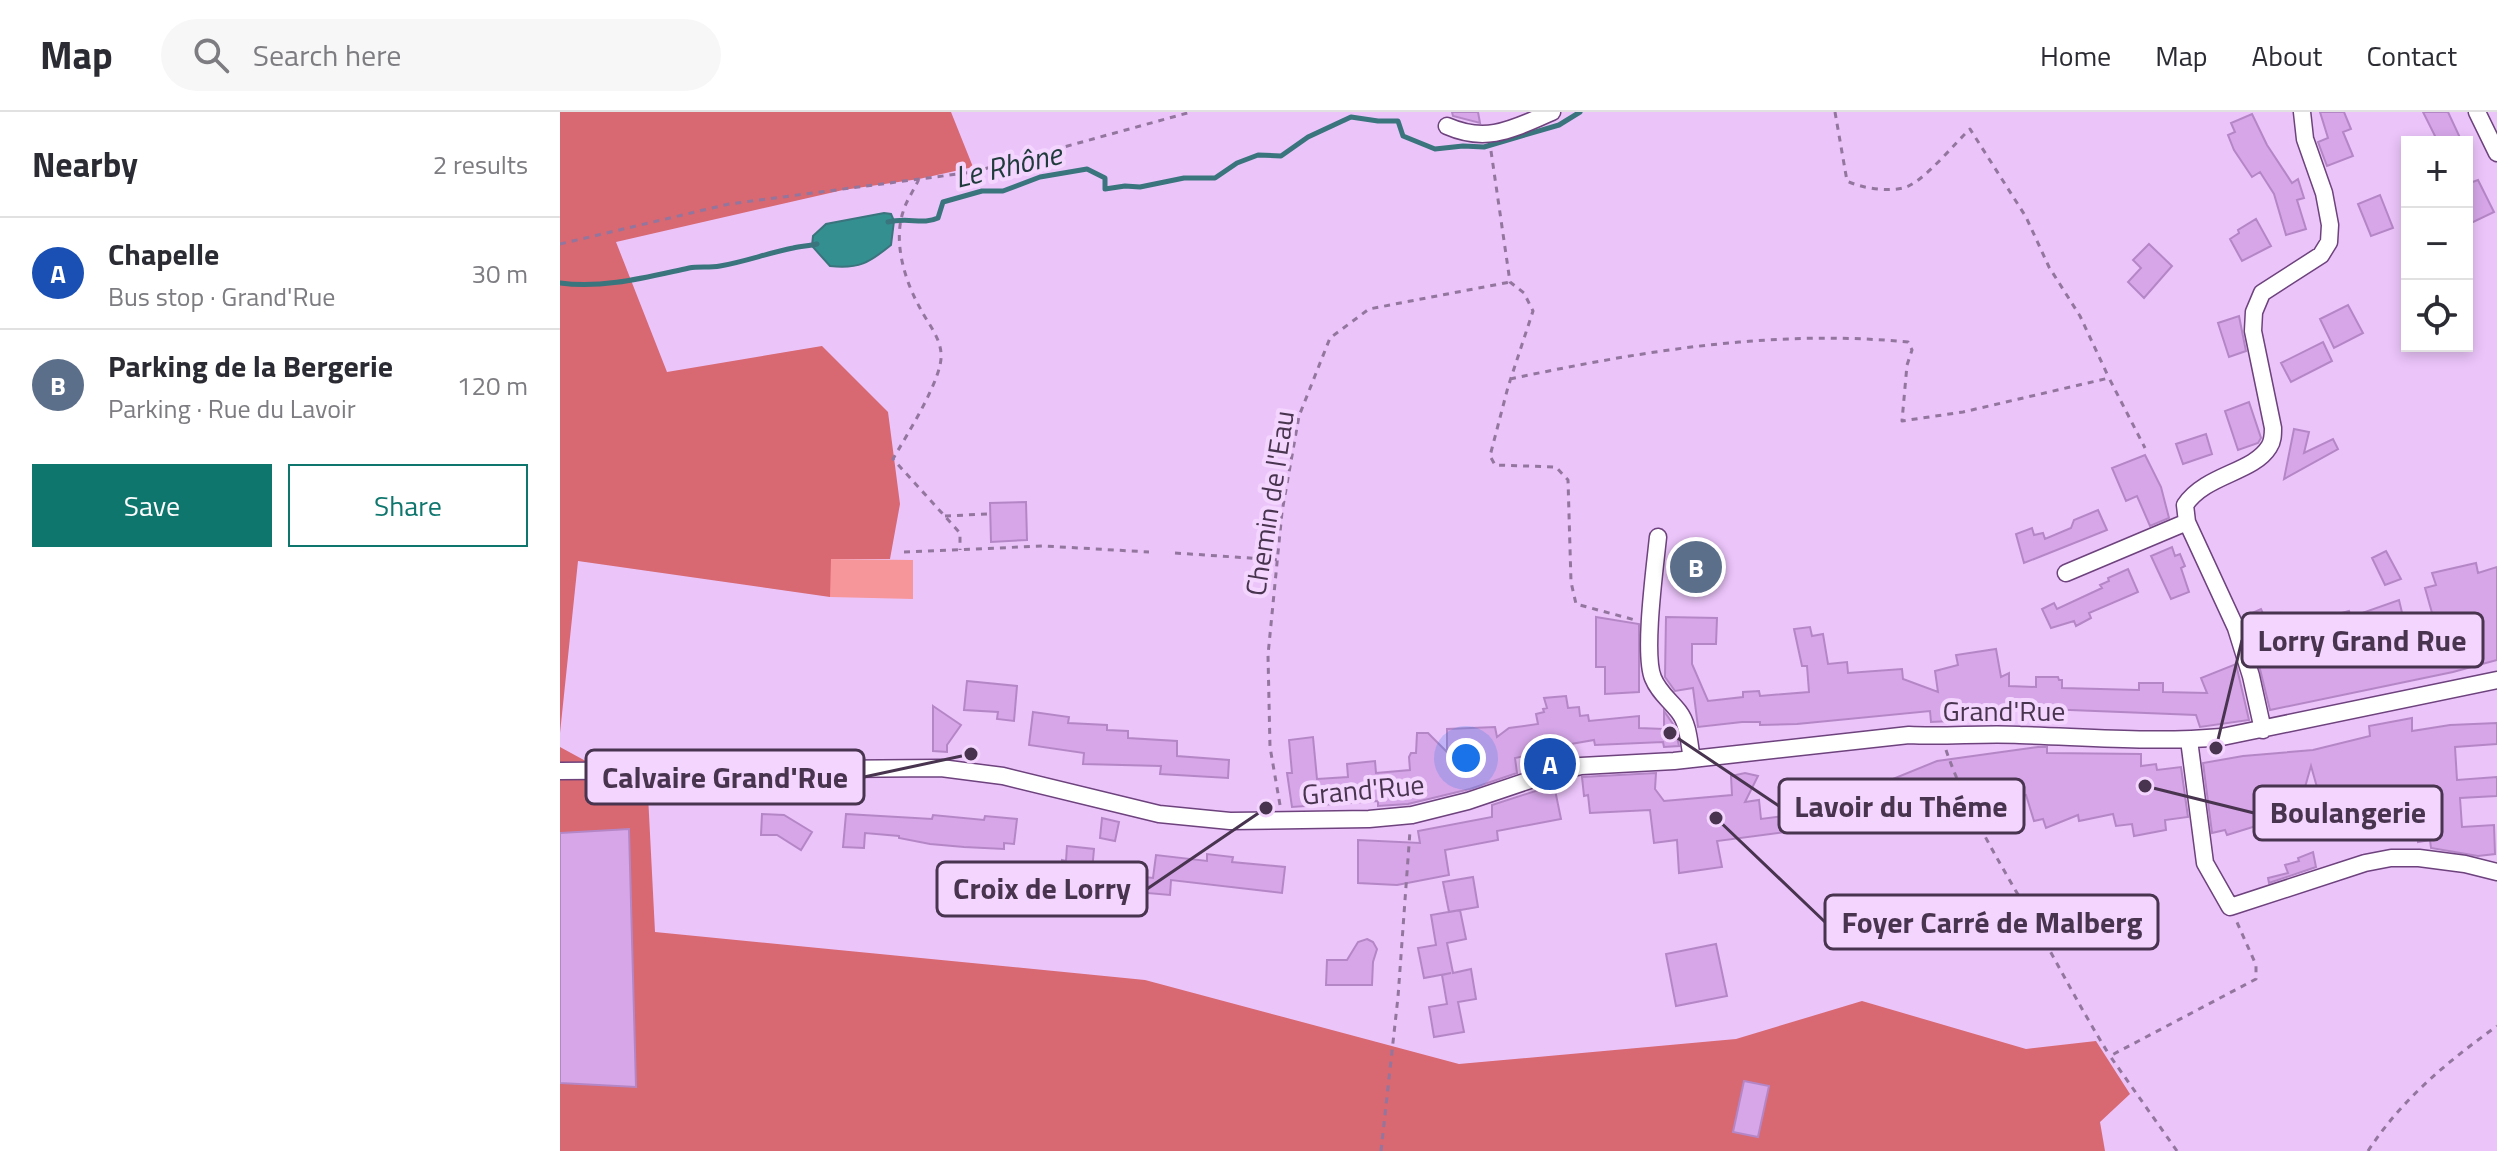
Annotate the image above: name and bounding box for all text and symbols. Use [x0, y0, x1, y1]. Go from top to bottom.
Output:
search box [161, 19, 721, 91]
text: Map [40, 26, 113, 84]
text: Search here [253, 32, 402, 78]
icon: search [189, 33, 233, 77]
text: Home [2040, 34, 2111, 77]
text: Map [2155, 34, 2208, 77]
text: About [2252, 34, 2322, 77]
text: Contact [2366, 34, 2457, 77]
water label: Le Rhône [950, 130, 1068, 200]
map controls [2401, 136, 2473, 352]
button: + [2401, 136, 2473, 208]
text: Nearby [32, 138, 138, 190]
text: 2 results [433, 145, 528, 184]
button: − [2401, 208, 2473, 280]
text: Chapelle [108, 231, 219, 277]
text: A [50, 254, 66, 293]
text: 30 m [471, 254, 528, 293]
text: Bus stop · Grand'Rue [108, 277, 335, 316]
button: locate [2401, 280, 2473, 352]
text: Parking de la Bergerie [108, 343, 393, 389]
text: B [50, 366, 66, 405]
text: 120 m [457, 366, 528, 405]
text: Parking · Rue du Lavoir [108, 389, 356, 428]
street label: Chemin de l'Eau [1233, 407, 1305, 599]
button: Save [32, 464, 272, 547]
button: Share [288, 464, 528, 547]
pin: B [1670, 537, 1722, 597]
callout: Lorry Grand Rue [2242, 613, 2483, 667]
text: Lorry Grand Rue [2257, 617, 2467, 663]
street label: Grand'Rue [1943, 689, 2065, 732]
pin: A [1524, 734, 1576, 794]
your location [1446, 738, 1486, 778]
callout: Calvaire Grand'Rue [586, 750, 864, 804]
text: Calvaire Grand'Rue [602, 754, 848, 800]
street label: Grand'Rue [1300, 762, 1426, 816]
callout: Lavoir du Théme [1779, 779, 2024, 833]
text: Lavoir du Théme [1794, 783, 2008, 829]
callout: Boulangerie [2254, 786, 2442, 840]
text: Boulangerie [2270, 789, 2426, 835]
callout: Croix de Lorry [937, 862, 1147, 916]
text: Croix de Lorry [953, 865, 1131, 911]
callout: Foyer Carré de Malberg [1825, 895, 2158, 949]
text: Foyer Carré de Malberg [1841, 899, 2143, 945]

